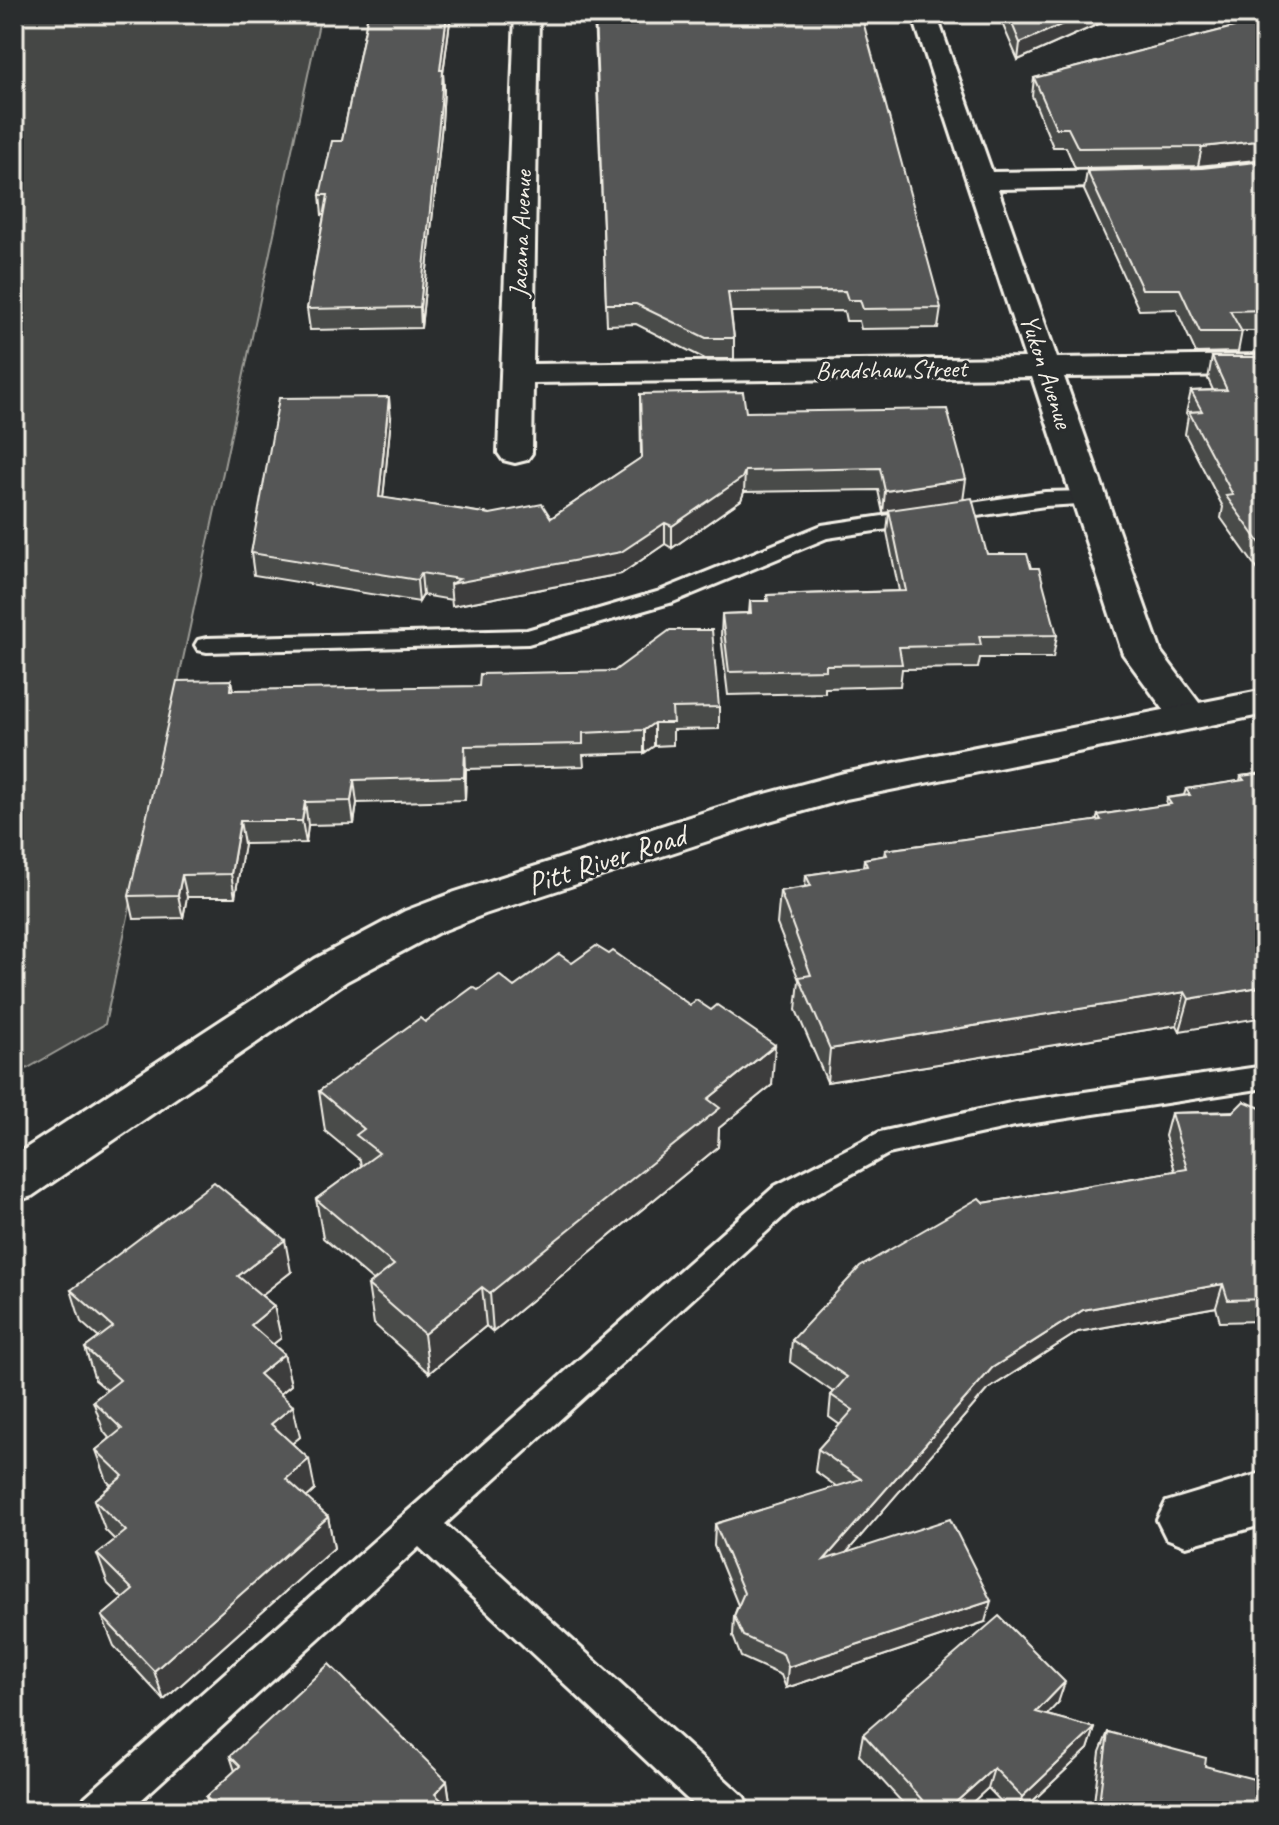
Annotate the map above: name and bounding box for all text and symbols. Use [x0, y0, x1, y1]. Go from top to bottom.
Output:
street label: Jacana Avenue [502, 168, 539, 300]
street label: Yukon Avenue [1013, 310, 1081, 434]
street label: Bradshaw Street [815, 352, 969, 387]
street label: Pitt River Road [522, 813, 696, 904]

